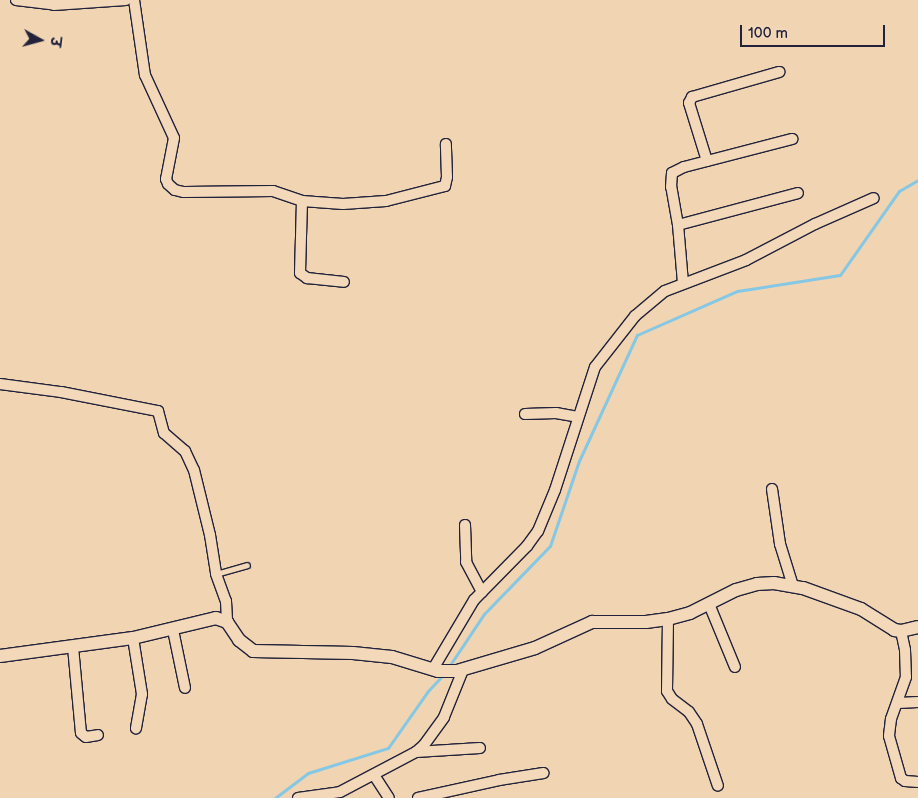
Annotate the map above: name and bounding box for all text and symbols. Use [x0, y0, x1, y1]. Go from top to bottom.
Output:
north arrow [15, 15, 65, 65]
scale bar [743, 15, 888, 47]
text: 100 m [748, 24, 788, 43]
text: उ [46, 36, 64, 48]

